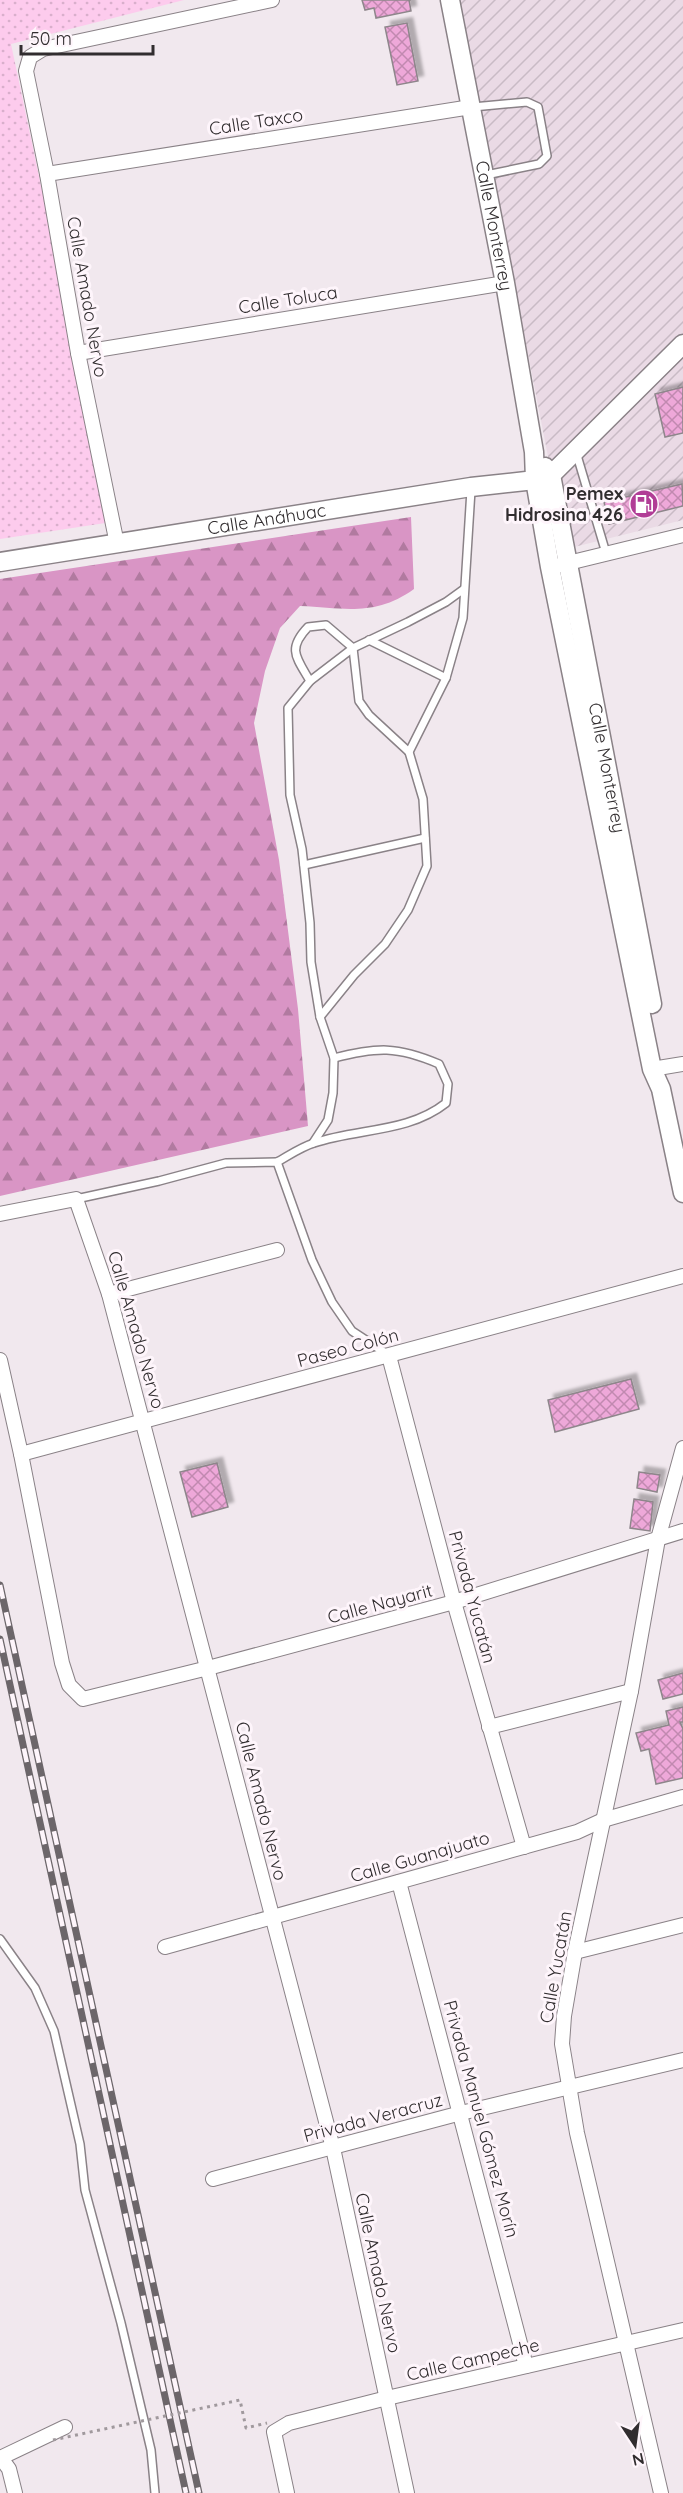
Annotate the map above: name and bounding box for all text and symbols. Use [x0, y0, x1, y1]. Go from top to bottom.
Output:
scale bar [21, 18, 153, 56]
text: 50 m [30, 27, 72, 50]
street label: Calle Taxco [207, 103, 304, 140]
street label: Calle Monterrey [470, 159, 518, 292]
street label: Calle Amado Nervo [62, 215, 113, 379]
street label: Calle Toluca [237, 280, 339, 319]
place label: Pemex Hidrosina 426 [505, 482, 623, 526]
fuel station icon: Pemex Hidrosina 426 [628, 488, 660, 520]
street label: Calle Anáhuac [206, 498, 327, 540]
street label: Calle Monterrey [584, 701, 631, 835]
street label: Calle Amado Nervo [103, 1248, 170, 1411]
street label: Paseo Colón [295, 1323, 401, 1372]
street label: Privada Yucatán [444, 1528, 501, 1666]
street label: Calle Nayarit [325, 1578, 435, 1629]
street label: Calle Amado Nervo [231, 1719, 292, 1883]
street label: Calle Guanajuato [348, 1826, 492, 1887]
street label: Calle Yucatán [534, 1909, 577, 2025]
street label: Privada Manuel Gómez Morín [439, 1998, 524, 2240]
street label: Privada Veracruz [301, 2088, 445, 2147]
street label: Calle Amado Nervo [350, 2191, 407, 2355]
street label: Calle Campeche [404, 2333, 542, 2386]
north arrow [605, 2415, 665, 2475]
text: N [630, 2449, 646, 2471]

